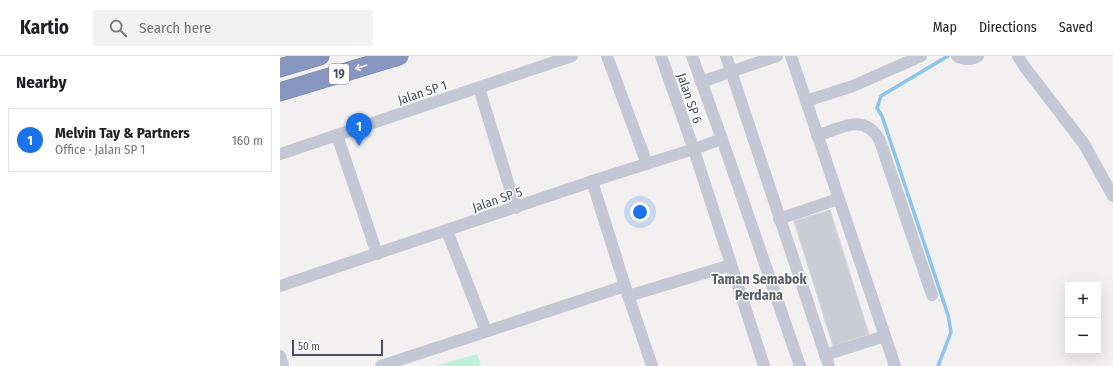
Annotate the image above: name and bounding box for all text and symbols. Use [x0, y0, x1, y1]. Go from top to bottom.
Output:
search box [93, 10, 373, 46]
text: Kartio [20, 16, 69, 39]
icon: search [107, 17, 129, 39]
text: Search here [139, 19, 211, 37]
text: Map [933, 19, 957, 36]
text: Directions [979, 19, 1037, 36]
text: Saved [1059, 19, 1093, 36]
road number: 19 [329, 64, 349, 84]
one-way arrow [355, 64, 368, 71]
street label: Jalan SP 6 [674, 71, 705, 125]
text: Nearby [16, 72, 67, 93]
street label: Jalan SP 1 [396, 77, 449, 107]
pin: 1 [346, 113, 372, 146]
text: Melvin Tay & Partners [55, 124, 190, 142]
text: 1 [27, 133, 33, 148]
text: 160 m [232, 133, 263, 148]
text: Office · Jalan SP 1 [55, 142, 145, 157]
street label: Jalan SP 5 [470, 184, 524, 215]
your location [630, 202, 650, 222]
district label: Taman Semabok Perdana [711, 271, 807, 304]
map controls [1065, 282, 1101, 354]
button: + [1065, 282, 1101, 318]
button: − [1065, 318, 1101, 354]
scale bar [292, 338, 383, 357]
text: 50 m [298, 340, 320, 353]

